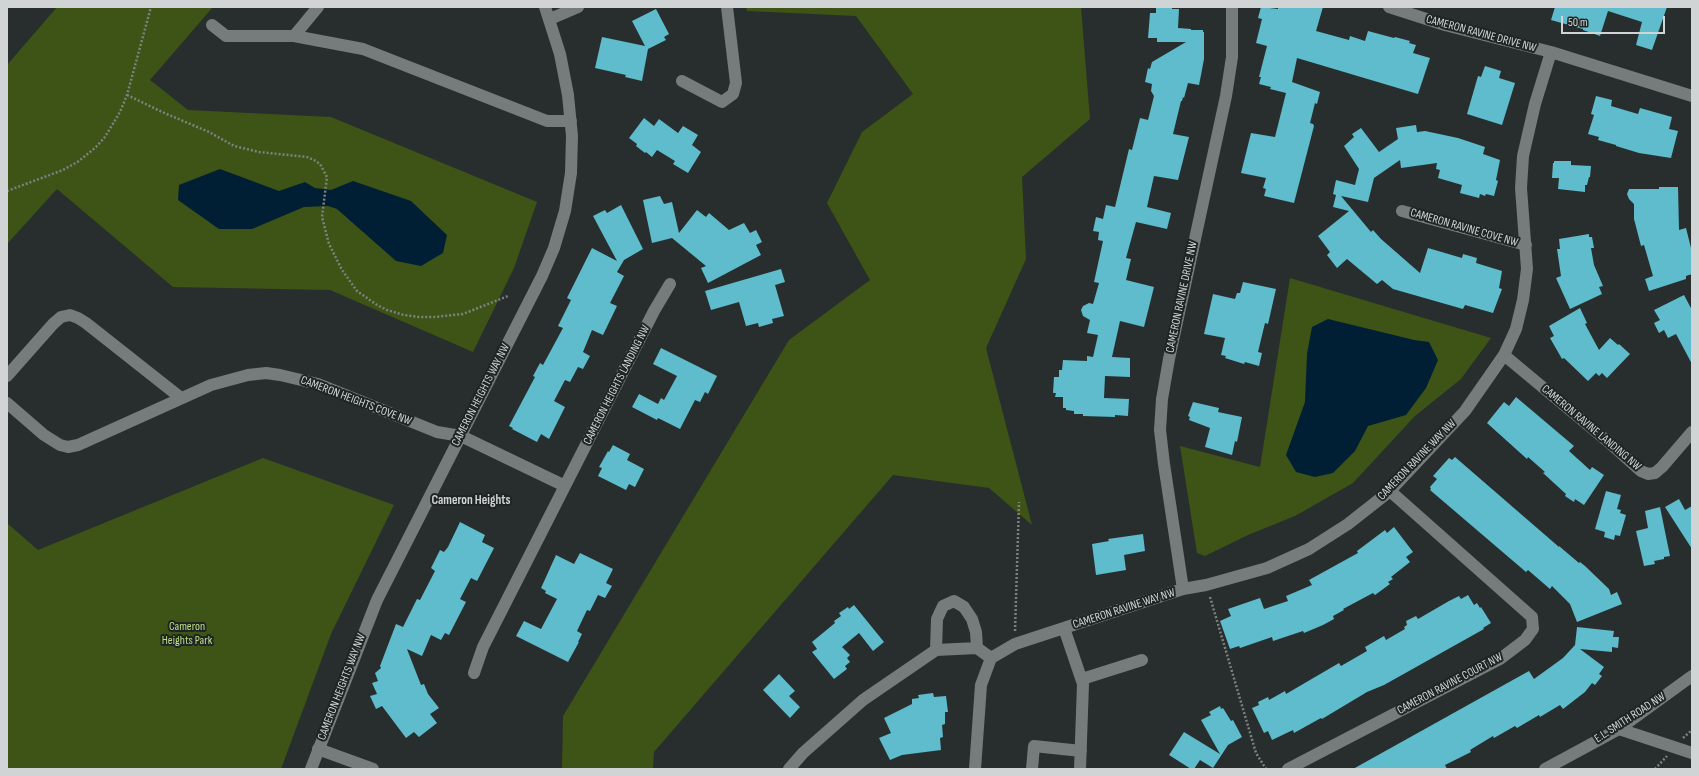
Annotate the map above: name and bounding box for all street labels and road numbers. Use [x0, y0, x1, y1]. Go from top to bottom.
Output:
street label: CAMERON RAVINE DRIVE NW [1424, 12, 1538, 56]
street label: CAMERON RAVINE COVE NW [1409, 206, 1519, 250]
street label: CAMERON RAVINE DRIVE NW [1163, 240, 1201, 354]
street label: CAMERON HEIGHTS LANDING NW [581, 323, 653, 447]
street label: CAMERON HEIGHTS WAY NW [449, 341, 513, 449]
street label: CAMERON HEIGHTS COVE NW [299, 373, 413, 429]
street label: CAMERON RAVINE LANDING NW [1538, 382, 1644, 474]
street label: CAMERON RAVINE WAY NW [1375, 417, 1459, 503]
street label: CAMERON RAVINE WAY NW [1071, 586, 1177, 632]
street label: CAMERON HEIGHTS WAY NW [315, 632, 369, 742]
street label: CAMERON RAVINE COURT NW [1395, 650, 1505, 718]
street label: E.L. SMITH ROAD NW [1592, 690, 1668, 746]

